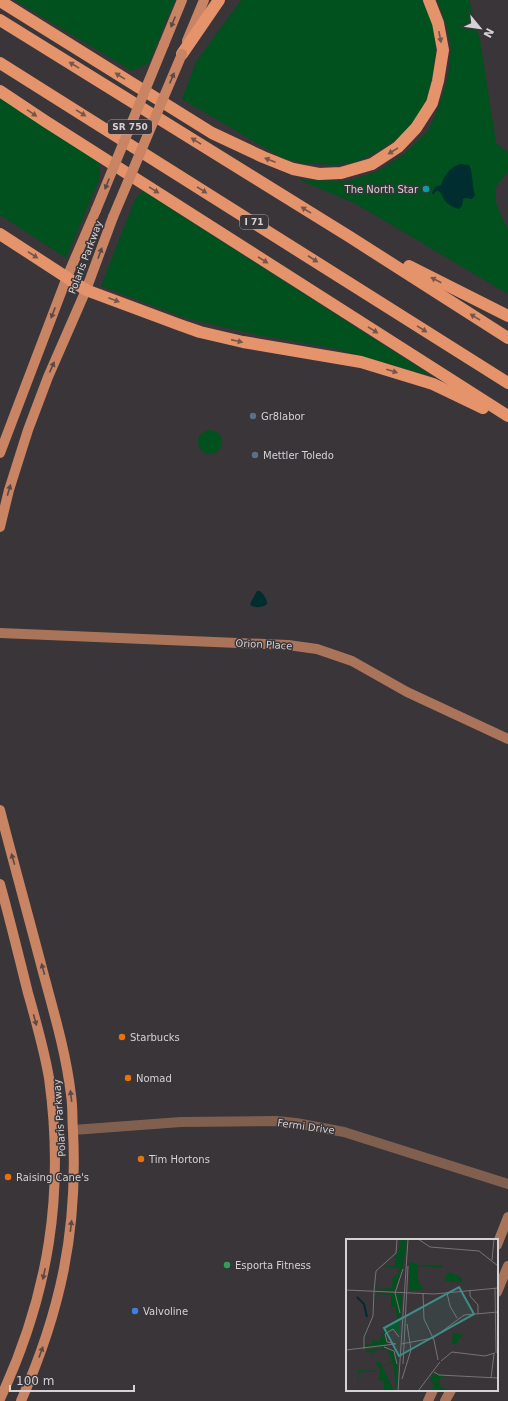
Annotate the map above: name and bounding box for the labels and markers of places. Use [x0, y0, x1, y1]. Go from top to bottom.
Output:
place label: The North Star [344, 184, 419, 195]
marker: The North Star [421, 184, 431, 194]
marker: Gr8labor [248, 411, 258, 421]
place label: Gr8labor [261, 411, 306, 422]
marker: Mettler Toledo [250, 450, 260, 460]
place label: Mettler Toledo [263, 450, 334, 461]
marker: Starbucks [117, 1032, 127, 1042]
place label: Starbucks [130, 1032, 180, 1043]
marker: Nomad [123, 1073, 133, 1083]
place label: Nomad [136, 1073, 172, 1084]
marker: Tim Hortons [136, 1154, 146, 1164]
place label: Tim Hortons [148, 1154, 210, 1165]
marker: Raising Cane's [3, 1172, 13, 1182]
place label: Raising Cane's [16, 1172, 89, 1183]
marker: Esporta Fitness [222, 1260, 232, 1270]
place label: Esporta Fitness [235, 1260, 311, 1271]
marker: Valvoline [130, 1306, 140, 1316]
place label: Valvoline [143, 1306, 188, 1317]

